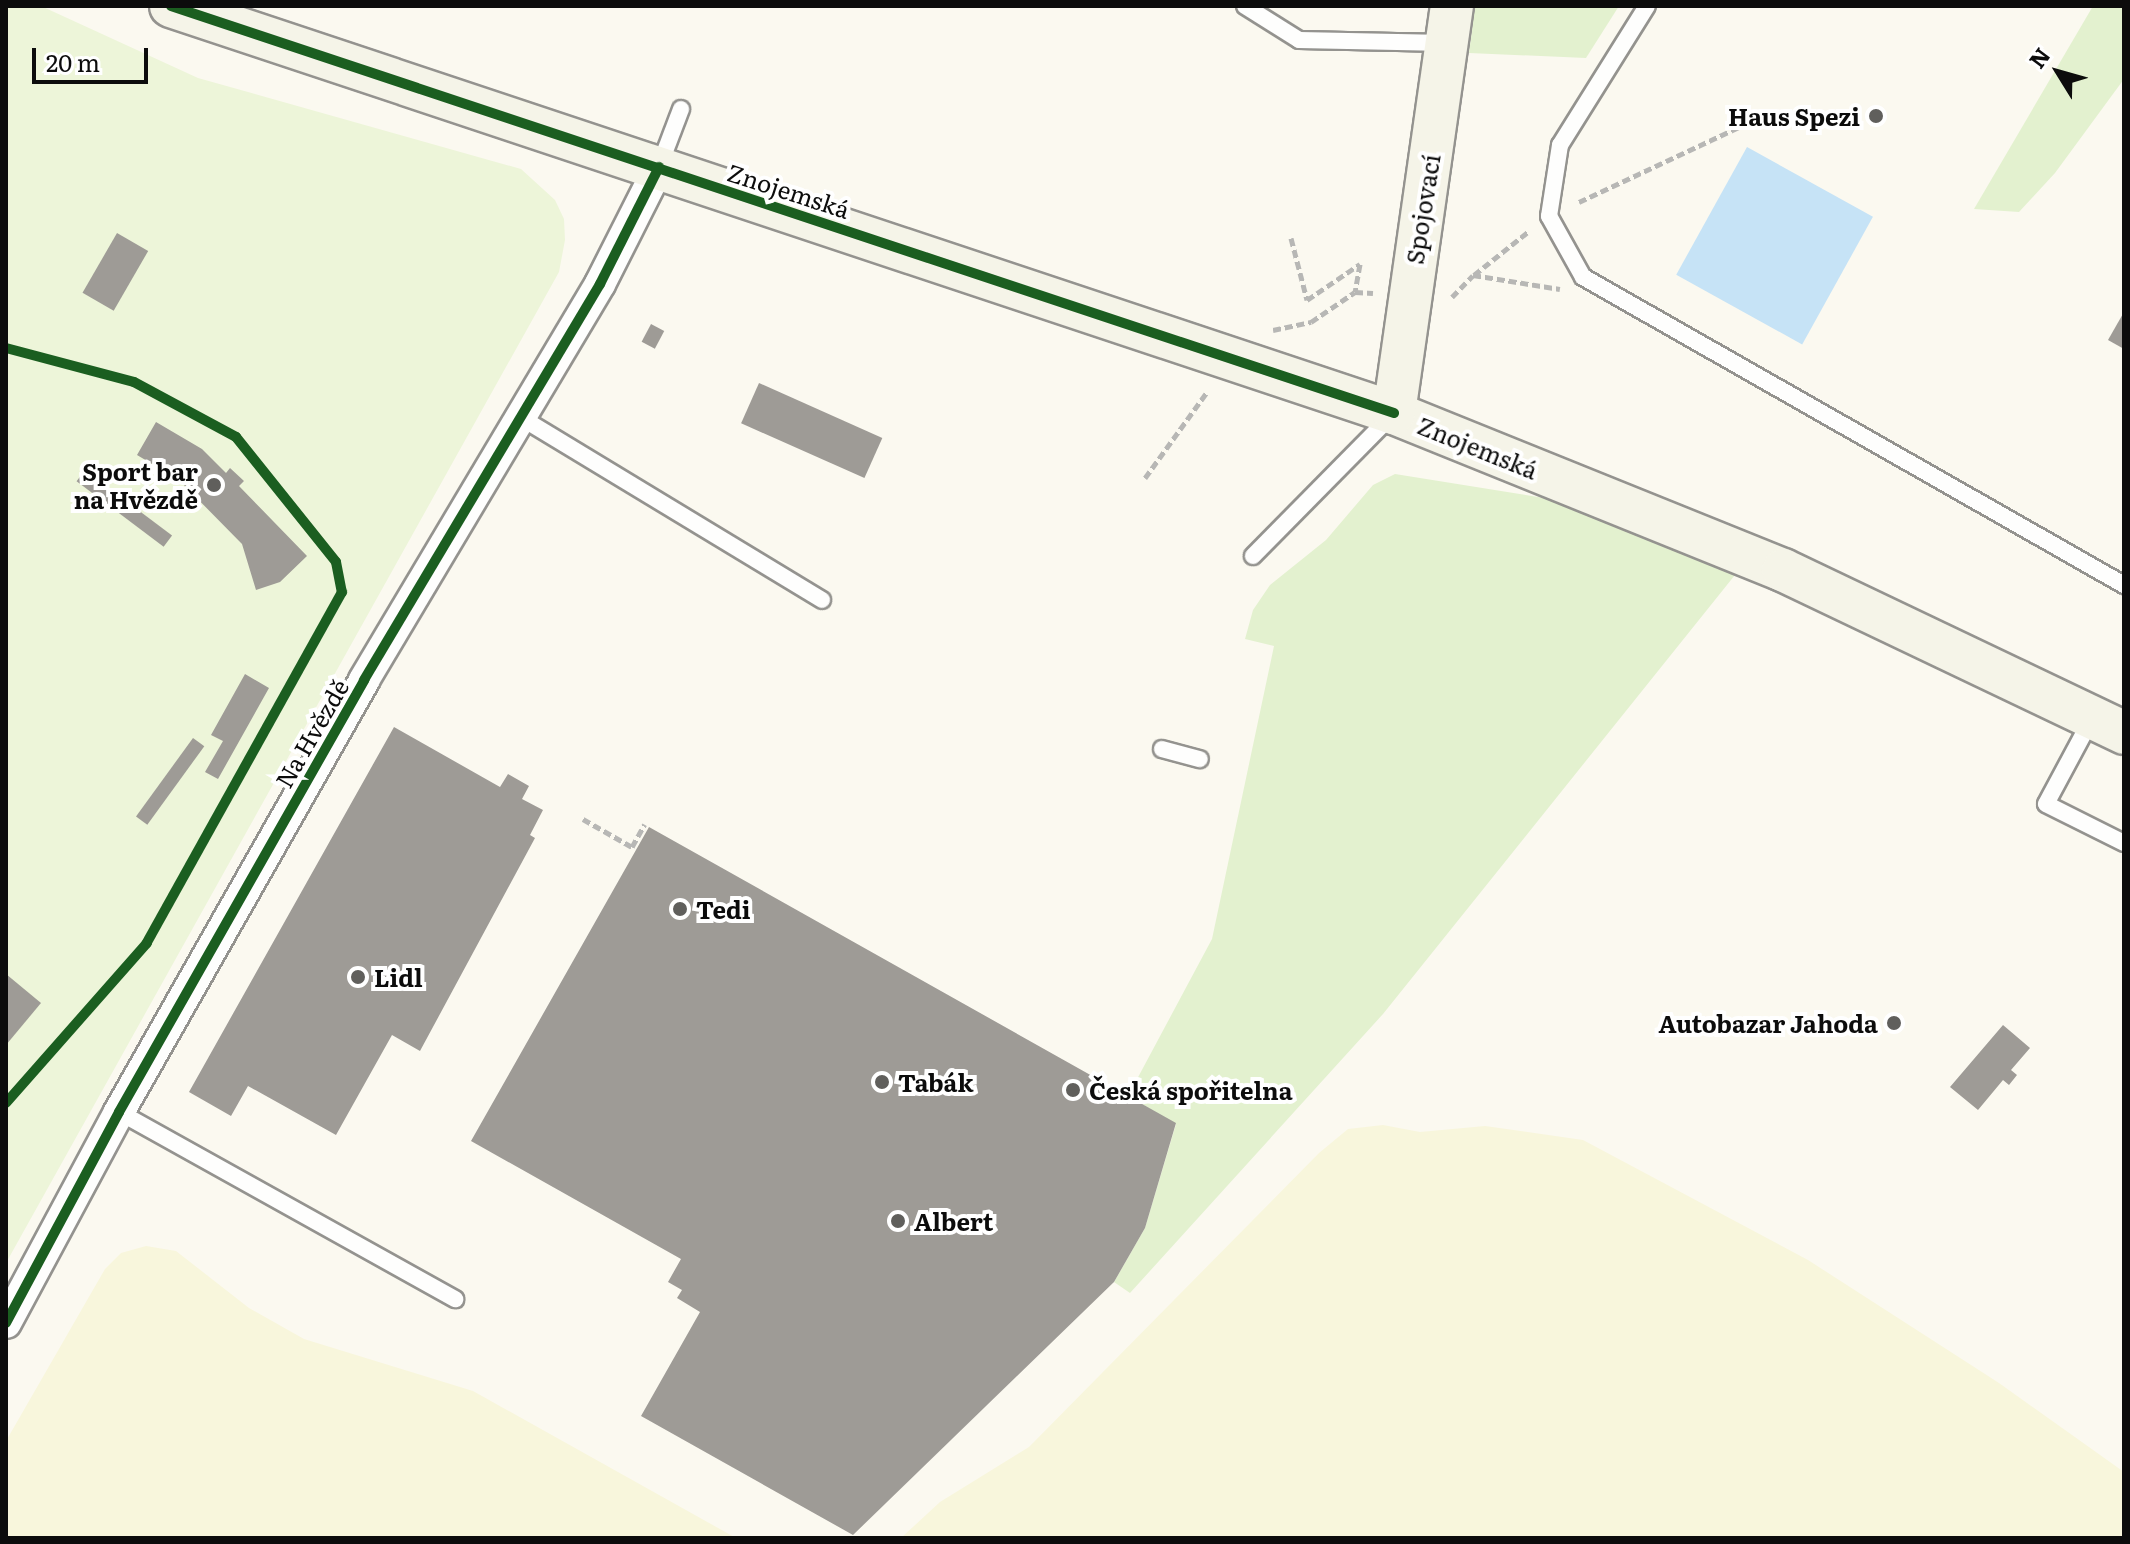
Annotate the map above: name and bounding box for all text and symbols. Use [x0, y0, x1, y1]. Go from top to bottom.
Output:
scale bar [36, 32, 152, 82]
north arrow [2018, 32, 2098, 112]
text: N [2020, 40, 2057, 75]
text: 20 m [46, 44, 100, 79]
place label: Haus Spezi [1728, 102, 1860, 130]
marker: Haus Spezi [1867, 107, 1885, 125]
street label: Spojovací [1399, 152, 1445, 266]
street label: Znojemská [724, 157, 854, 223]
street label: Znojemská [1414, 410, 1542, 484]
place label: Sport bar na Hvězdě [74, 457, 198, 513]
marker: Sport bar na Hvězdě [205, 476, 223, 494]
street label: Na Hvězdě [268, 674, 354, 792]
place label: Tedi [696, 895, 751, 923]
marker: Tedi [671, 900, 689, 918]
place label: Lidl [374, 963, 423, 991]
marker: Lidl [349, 968, 367, 986]
place label: Autobazar Jahoda [1658, 1009, 1878, 1037]
marker: Autobazar Jahoda [1885, 1014, 1903, 1032]
place label: Tabák [898, 1068, 974, 1096]
marker: Tabák [873, 1073, 891, 1091]
place label: Česká spořitelna [1089, 1076, 1293, 1104]
marker: Česká spořitelna [1064, 1081, 1082, 1099]
place label: Albert [914, 1207, 993, 1235]
marker: Albert [889, 1212, 907, 1230]

